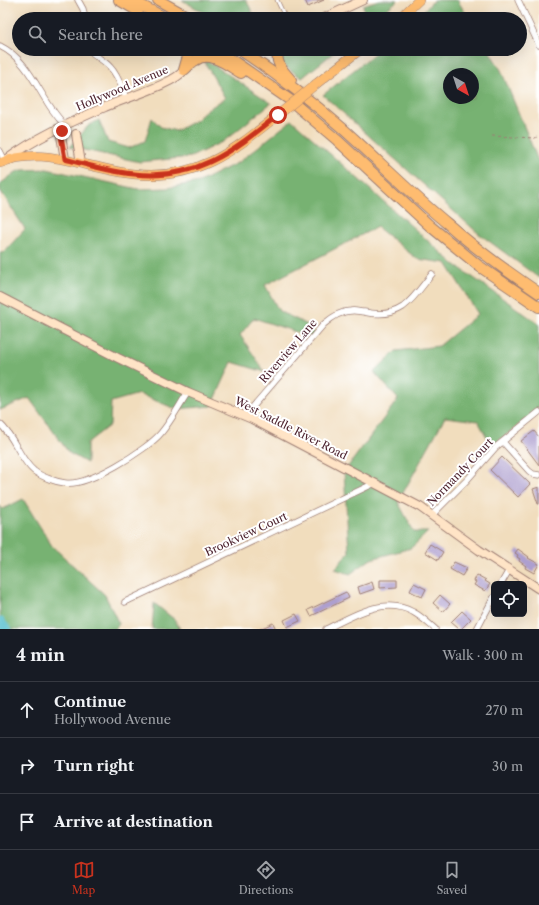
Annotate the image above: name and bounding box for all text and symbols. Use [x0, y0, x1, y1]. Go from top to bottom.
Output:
search box [12, 12, 527, 56]
icon: search [26, 23, 48, 45]
text: Search here [58, 25, 143, 44]
street label: Hollywood Avenue [74, 62, 170, 114]
north arrow [443, 68, 479, 104]
route start [269, 106, 287, 124]
route end [53, 122, 71, 140]
street label: Riverview Lane [256, 316, 320, 386]
street label: West Saddle River Road [231, 393, 350, 463]
street label: Normandy Court [424, 435, 496, 509]
street label: Brookview Court [203, 509, 290, 559]
map controls [491, 581, 527, 617]
button: locate [491, 581, 527, 617]
text: 4 min [16, 645, 65, 665]
text: Walk · 300 m [442, 647, 523, 663]
text: Continue [54, 692, 126, 711]
icon: ahead [16, 699, 38, 721]
text: 270 m [485, 702, 523, 718]
text: Hollywood Avenue [54, 711, 171, 727]
icon: right [16, 755, 38, 777]
text: Turn right [54, 756, 134, 775]
text: 30 m [492, 758, 523, 774]
icon: arrive [16, 811, 38, 833]
text: Arrive at destination [54, 812, 213, 831]
tab: Map [72, 859, 95, 897]
tab: Directions [239, 859, 293, 897]
tab: Saved [437, 859, 467, 897]

